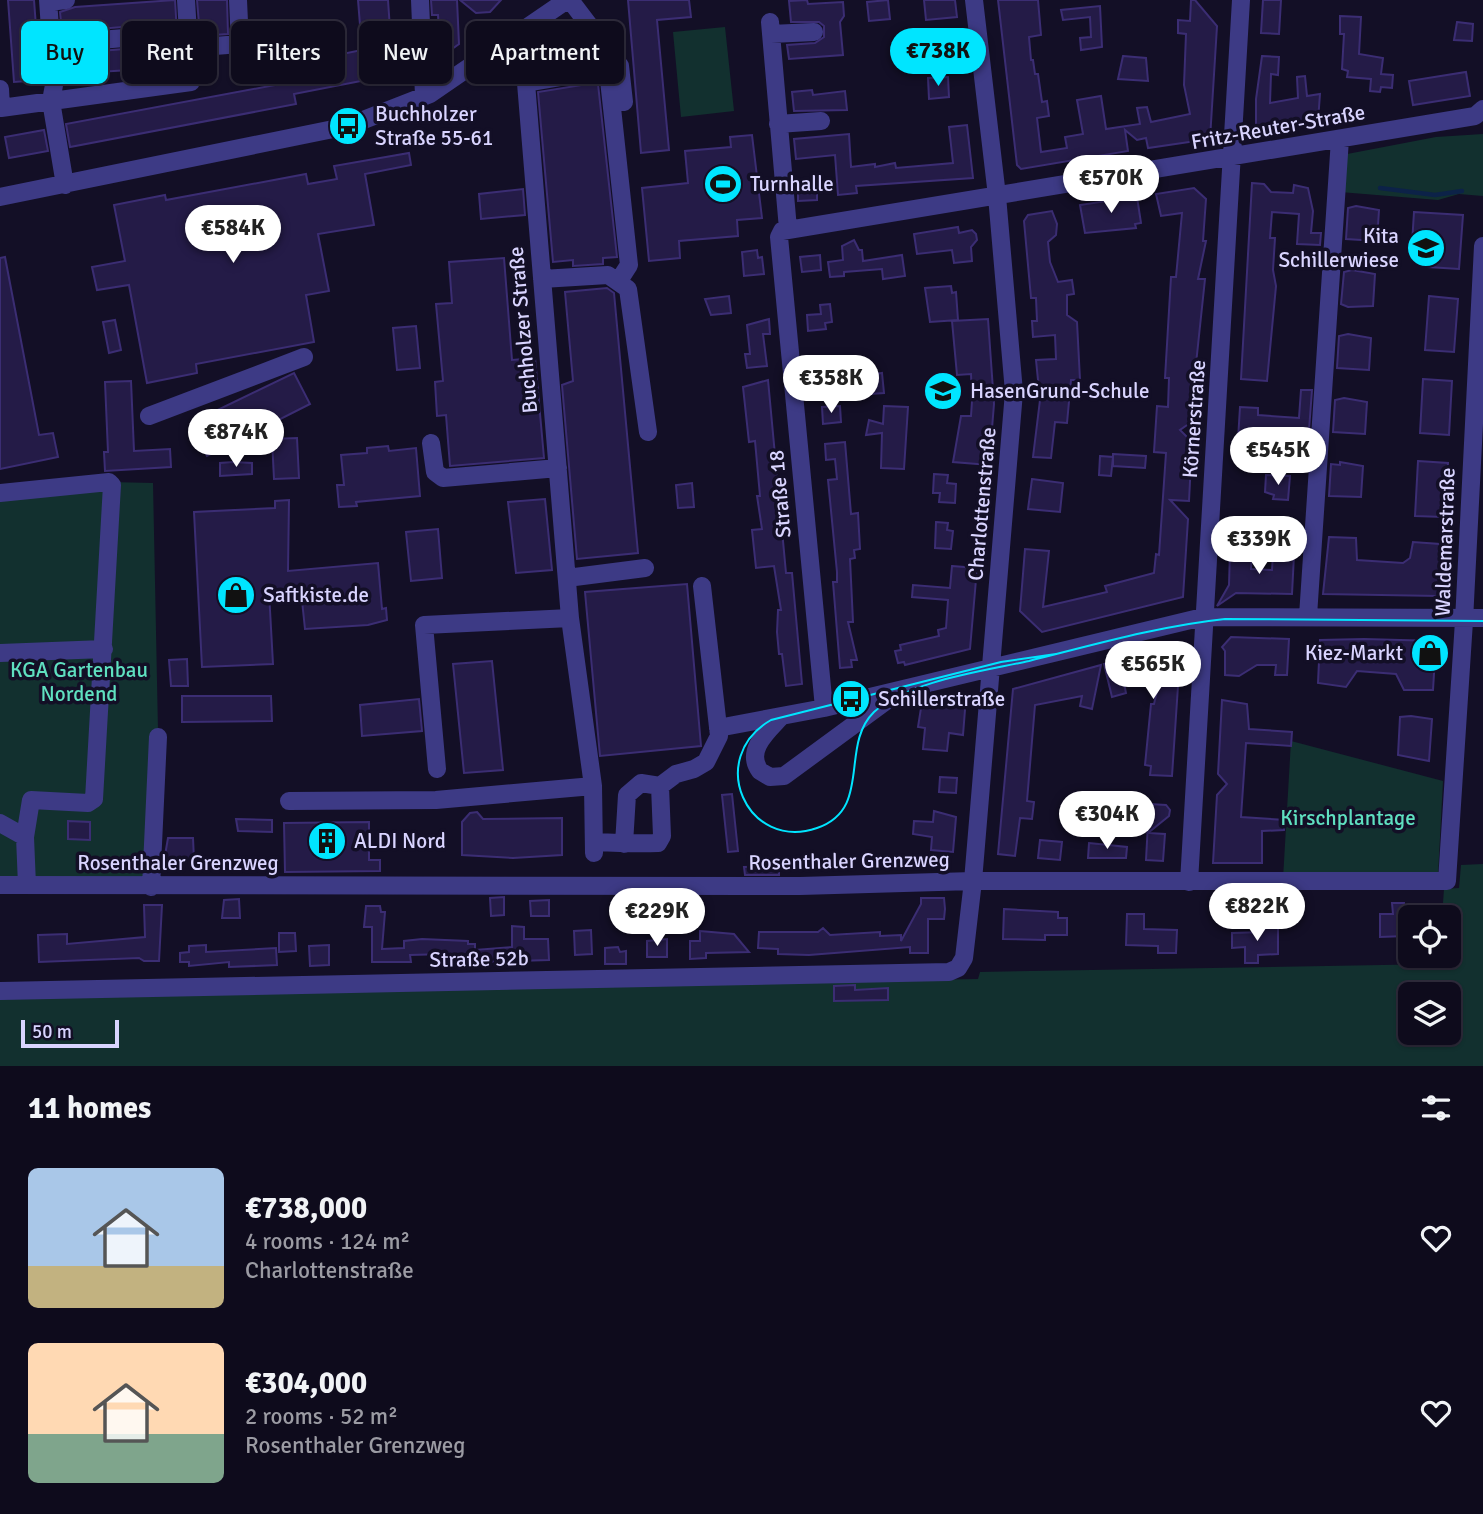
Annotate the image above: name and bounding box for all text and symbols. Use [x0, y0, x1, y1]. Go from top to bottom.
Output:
chip: Buy [21, 21, 108, 84]
chip: Rent [122, 21, 217, 84]
chip: Filters [231, 21, 345, 84]
chip: New [359, 21, 452, 84]
chip: Apartment [466, 21, 624, 84]
pin: €738K [889, 28, 987, 88]
text: €738K [906, 36, 970, 65]
street label: Fritz-Reuter-Straße [1189, 99, 1367, 155]
place label: Buchholzer Straße 55-61 [375, 101, 493, 151]
bus stop icon: Buchholzer Straße 55-61 [327, 105, 369, 147]
pin: €570K [1062, 156, 1160, 215]
sports icon: Turnhalle [702, 163, 744, 205]
text: €570K [1079, 163, 1143, 192]
place label: Turnhalle [750, 171, 834, 197]
pin: €584K [184, 205, 282, 265]
text: €584K [201, 213, 265, 242]
place label: Kita Schillerwiese [1278, 223, 1399, 273]
school or university icon: Kita Schillerwiese [1405, 227, 1447, 269]
street label: Buchholzer Straße [503, 246, 543, 414]
pin: €358K [782, 356, 880, 415]
street label: Körnerstraße [1177, 359, 1211, 479]
text: €358K [799, 363, 863, 392]
school or university icon: HasenGrund-Schule [922, 370, 964, 412]
place label: HasenGrund-Schule [970, 378, 1150, 404]
pin: €874K [187, 410, 285, 469]
text: €874K [204, 417, 268, 446]
street label: Charlottenstraße [962, 426, 1002, 582]
pin: €545K [1229, 428, 1327, 487]
text: €545K [1246, 435, 1310, 464]
street label: Straße 18 [763, 449, 797, 539]
street label: Waldemarstraße [1429, 467, 1461, 617]
pin: €339K [1210, 516, 1308, 576]
text: €339K [1227, 524, 1291, 553]
shop icon: Saftkiste.de [215, 574, 257, 616]
place label: Saftkiste.de [263, 582, 369, 608]
shop icon: Kiez-Markt [1409, 632, 1451, 674]
place label: Kiez-Markt [1305, 640, 1403, 666]
pin: €565K [1104, 642, 1202, 701]
text: €565K [1121, 649, 1185, 678]
park label: KGA Gartenbau Nordend [10, 657, 148, 707]
bus stop icon: Schillerstraße [830, 678, 872, 720]
place label: Schillerstraße [878, 686, 1005, 712]
pin: €304K [1058, 792, 1156, 851]
text: €304K [1075, 799, 1139, 828]
park label: Kirschplantage [1280, 805, 1416, 831]
building icon: ALDI Nord [306, 820, 348, 862]
place label: ALDI Nord [354, 828, 446, 854]
street label: Rosenthaler Grenzweg [748, 846, 950, 876]
street label: Rosenthaler Grenzweg [77, 850, 279, 876]
pin: €822K [1208, 884, 1306, 943]
pin: €229K [608, 888, 706, 948]
text: €822K [1225, 891, 1289, 920]
text: €229K [625, 896, 689, 925]
map controls [1398, 905, 1461, 1045]
button: locate [1398, 905, 1461, 968]
street label: Straße 52b [429, 945, 529, 973]
button: layers [1398, 982, 1461, 1045]
scale bar [21, 1017, 119, 1049]
text: 50 m [32, 1020, 72, 1044]
icon: filters [1417, 1089, 1455, 1127]
text: 11 homes [28, 1090, 151, 1127]
text: €738,000 [245, 1190, 367, 1227]
icon: home [84, 1196, 168, 1280]
icon: heart [1417, 1219, 1455, 1257]
text: 4 rooms · 124 m² [245, 1227, 410, 1256]
text: Charlottenstraße [245, 1256, 414, 1285]
text: €304,000 [245, 1365, 367, 1402]
icon: home [84, 1371, 168, 1455]
icon: heart [1417, 1394, 1455, 1432]
text: 2 rooms · 52 m² [245, 1402, 398, 1431]
text: Rosenthaler Grenzweg [245, 1431, 465, 1460]

